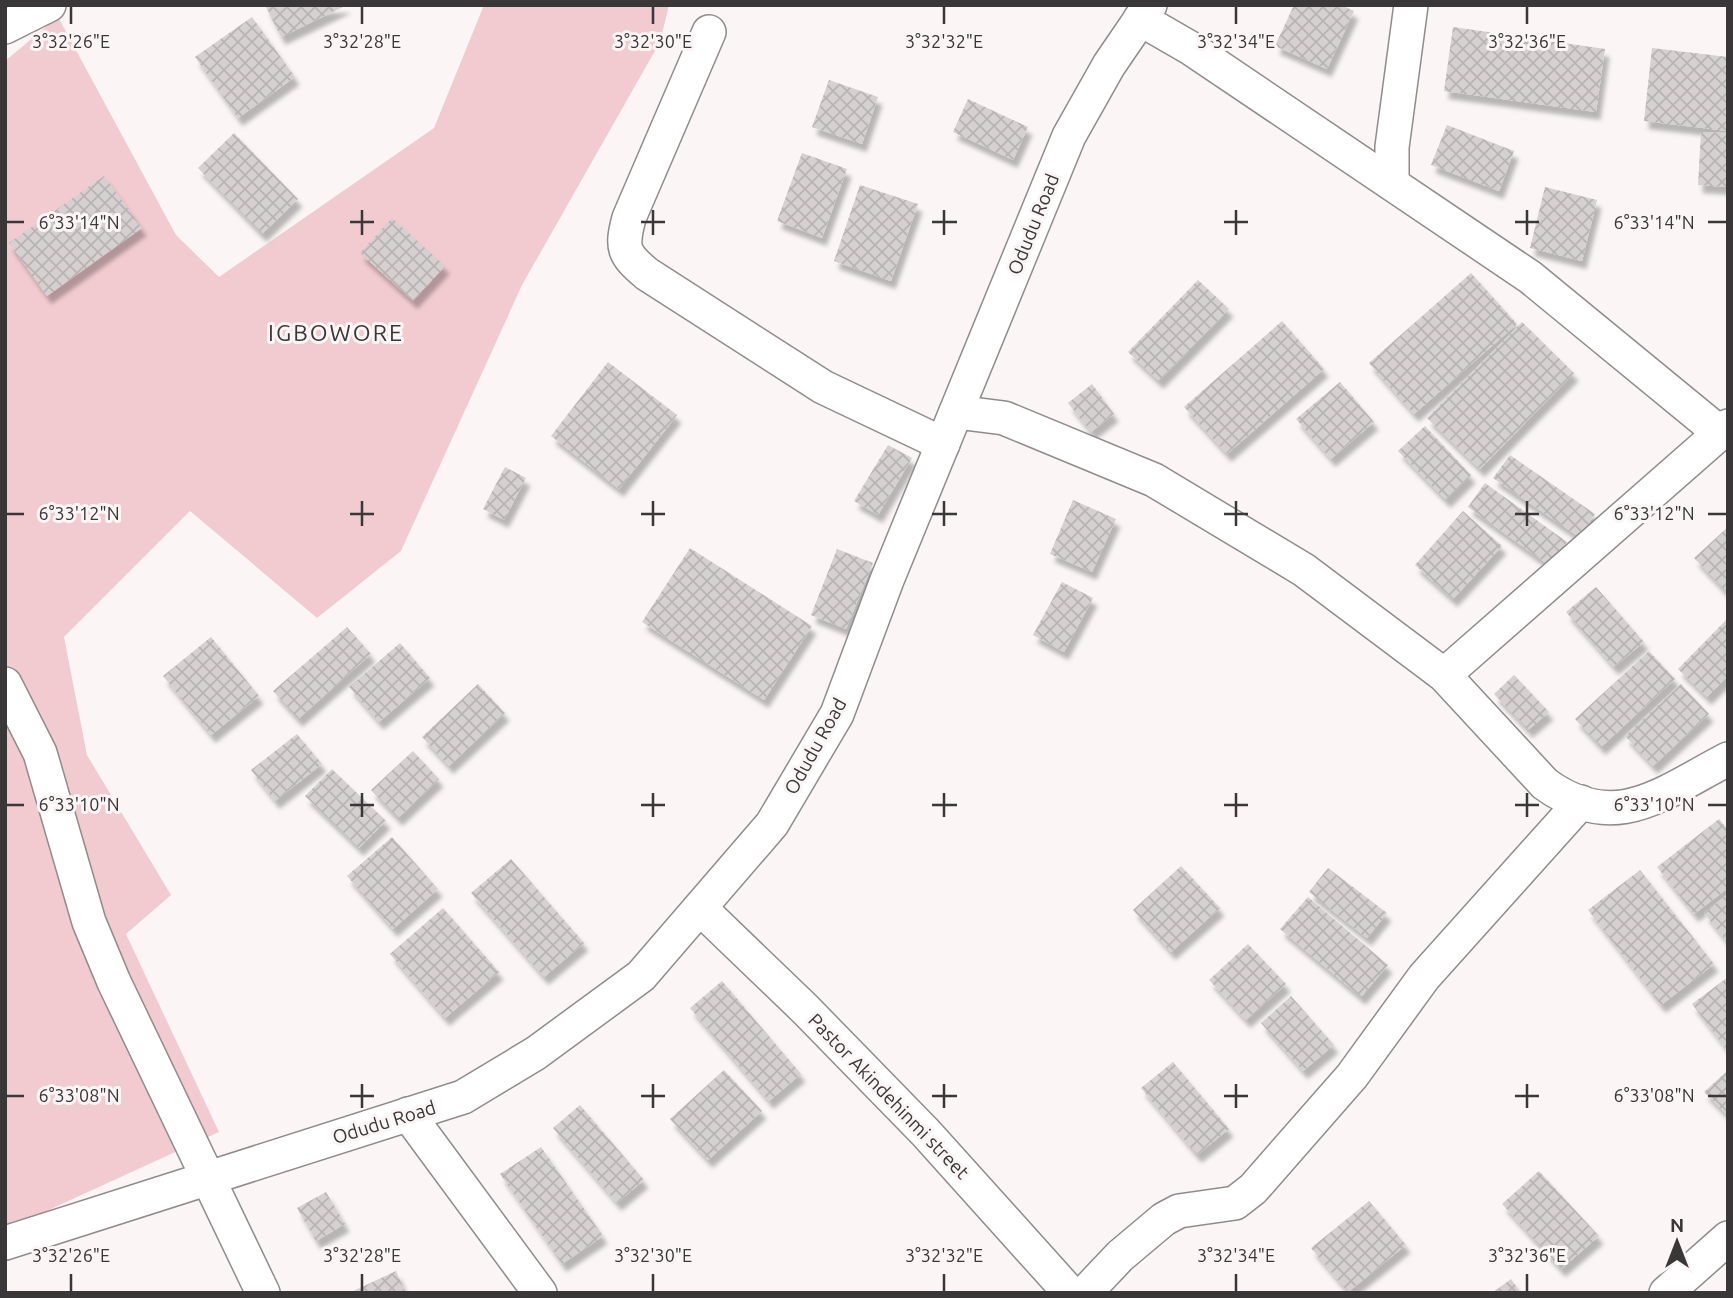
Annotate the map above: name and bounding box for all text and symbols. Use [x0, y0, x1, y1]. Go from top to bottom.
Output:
text: 3°32'26"E [32, 31, 110, 51]
text: 3°32'28"E [323, 31, 401, 51]
text: 3°32'30"E [614, 31, 692, 51]
text: 3°32'32"E [905, 31, 983, 51]
text: 3°32'34"E [1197, 31, 1275, 51]
text: 3°32'36"E [1488, 31, 1566, 51]
street label: Odudu Road [1003, 170, 1063, 278]
text: 6°33'14"N [39, 212, 119, 232]
text: 6°33'14"N [1614, 212, 1694, 232]
district label: IGBOWORE [268, 320, 404, 345]
text: 6°33'12"N [39, 503, 119, 523]
text: 6°33'12"N [1614, 503, 1694, 523]
street label: Odudu Road [779, 694, 851, 798]
text: 6°33'10"N [39, 794, 119, 814]
text: 6°33'10"N [1614, 794, 1694, 814]
street label: Pastor Akindehinmi street [804, 1009, 974, 1184]
text: 6°33'08"N [39, 1085, 119, 1105]
text: 6°33'08"N [1614, 1085, 1694, 1105]
street label: Odudu Road [330, 1096, 438, 1148]
north arrow [1642, 1207, 1712, 1277]
text: N [1670, 1214, 1684, 1236]
text: 3°32'26"E [32, 1245, 110, 1265]
text: 3°32'28"E [323, 1245, 401, 1265]
text: 3°32'30"E [614, 1245, 692, 1265]
text: 3°32'32"E [905, 1245, 983, 1265]
text: 3°32'34"E [1197, 1245, 1275, 1265]
text: 3°32'36"E [1488, 1245, 1566, 1265]

